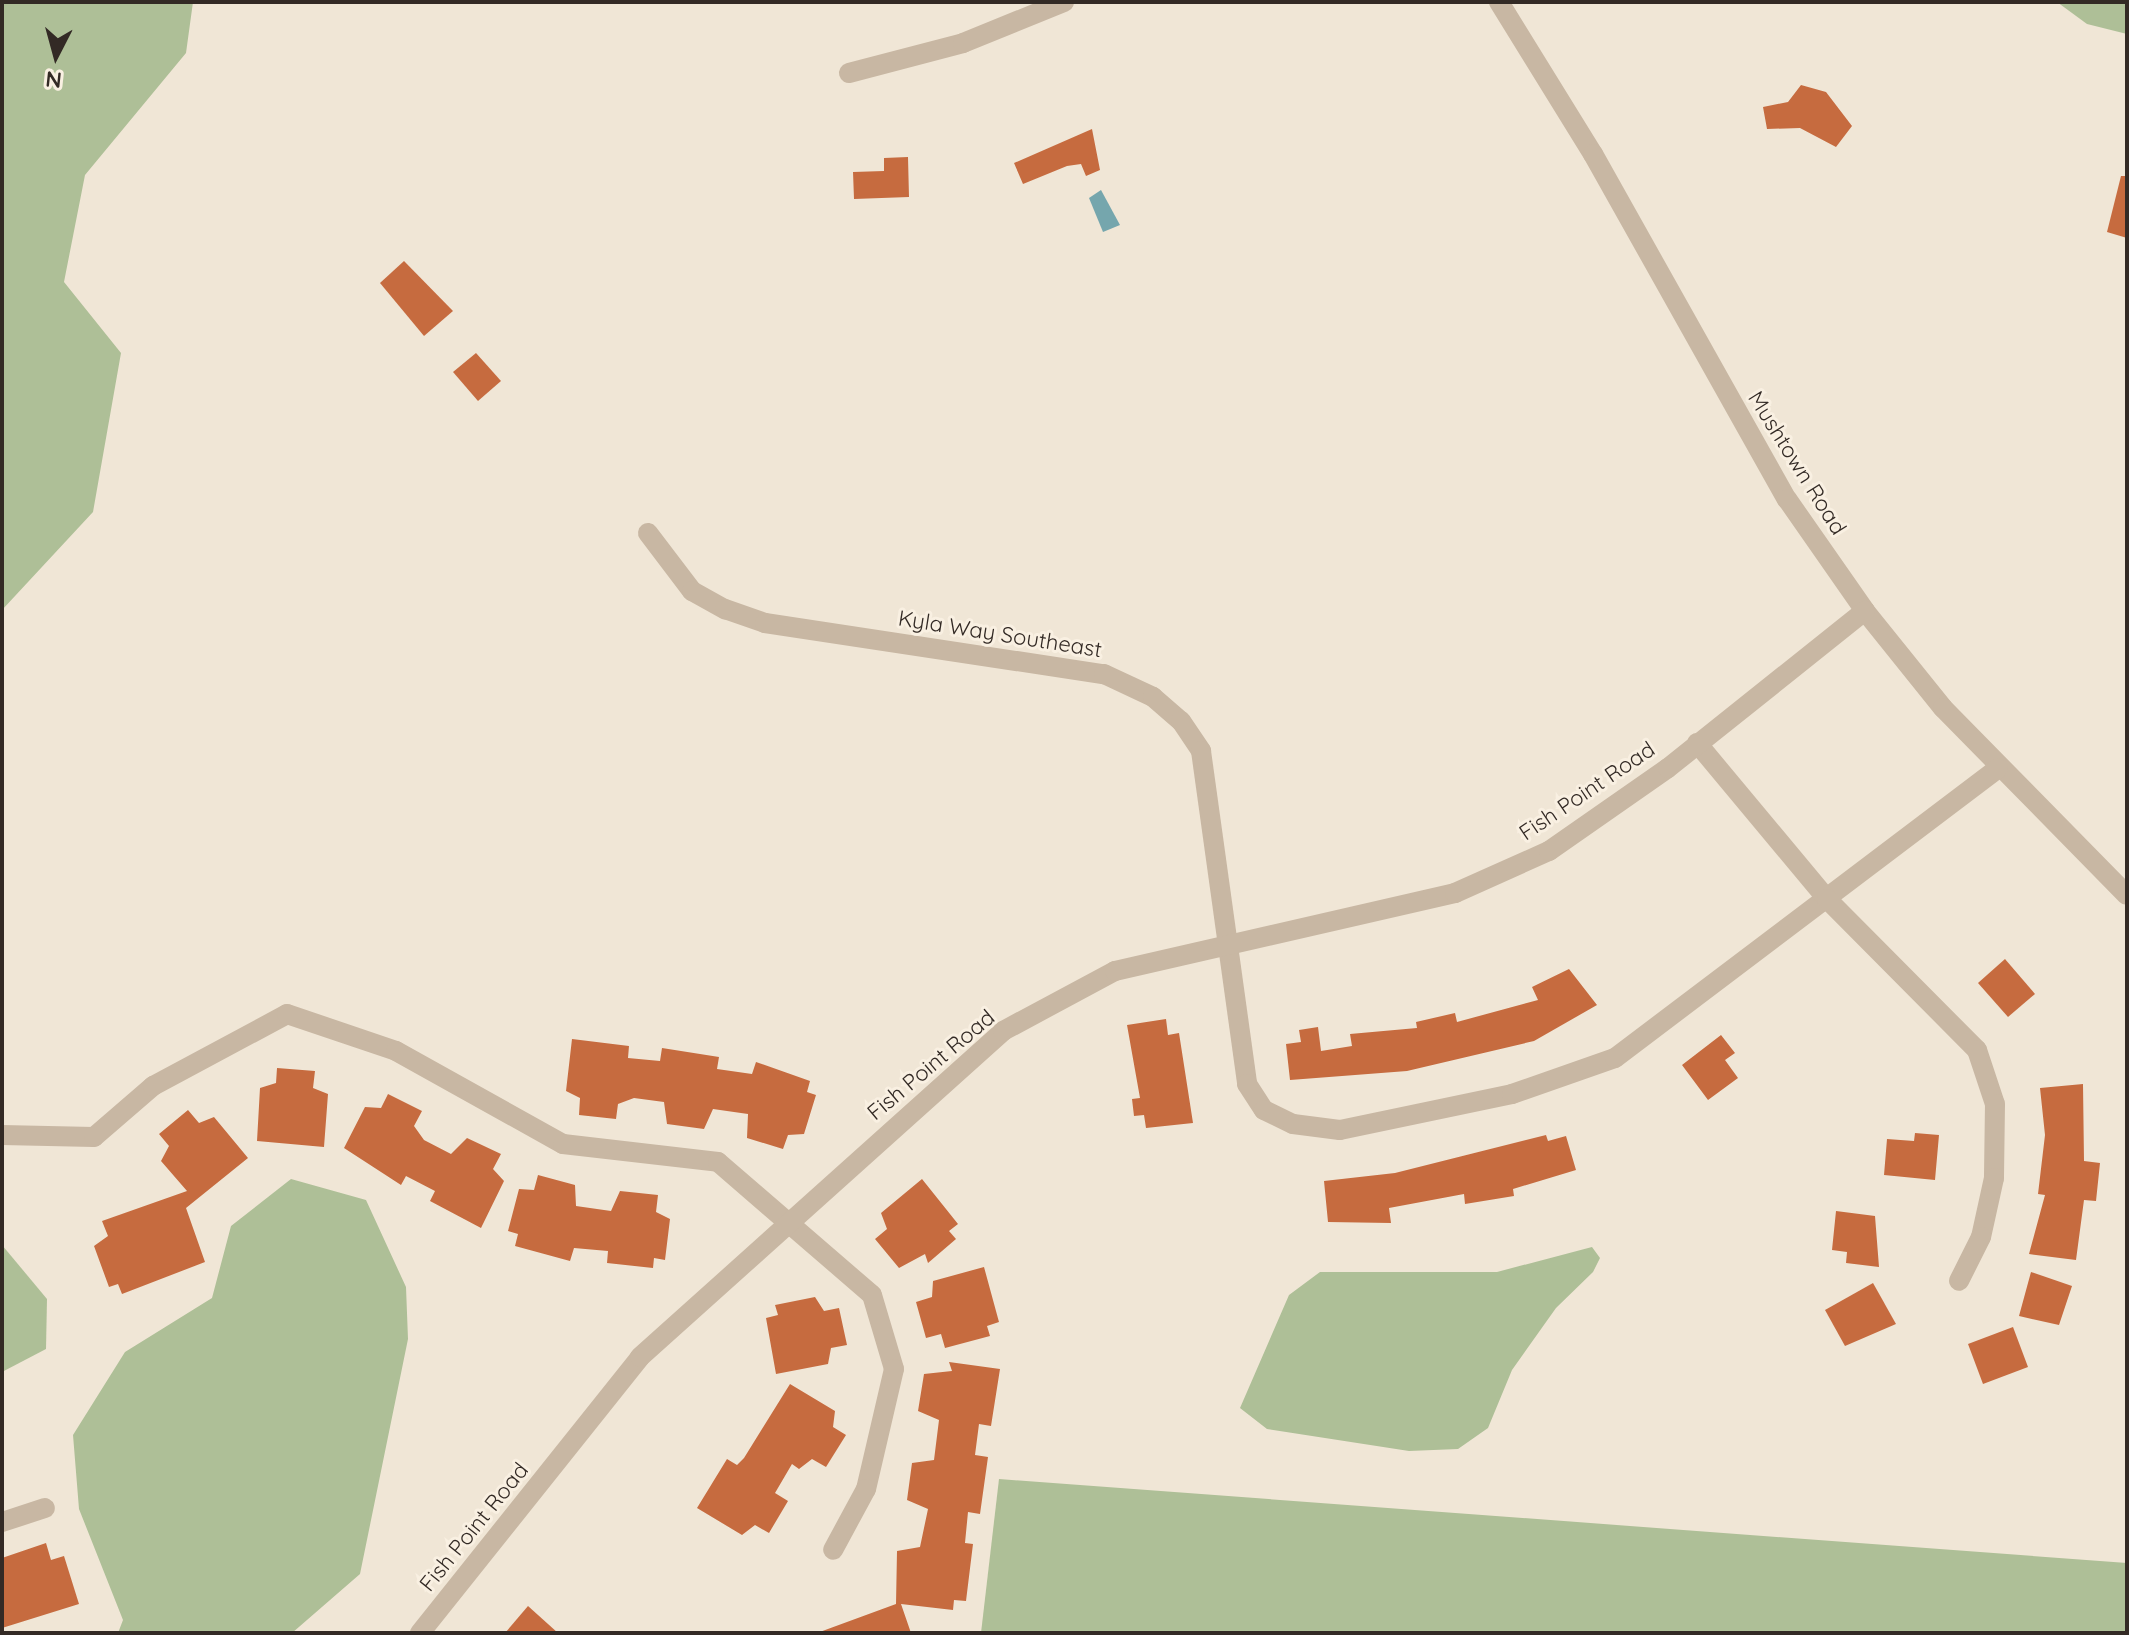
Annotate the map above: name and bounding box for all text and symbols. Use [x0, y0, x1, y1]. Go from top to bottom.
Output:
north arrow [16, 16, 96, 96]
text: N [44, 65, 63, 95]
street label: Mushtown Road [1742, 386, 1852, 540]
street label: Kyla Way Southeast [896, 605, 1104, 663]
street label: Fish Point Road [1514, 736, 1660, 846]
street label: Fish Point Road [862, 1004, 1000, 1126]
street label: Fish Point Road [414, 1457, 534, 1597]

